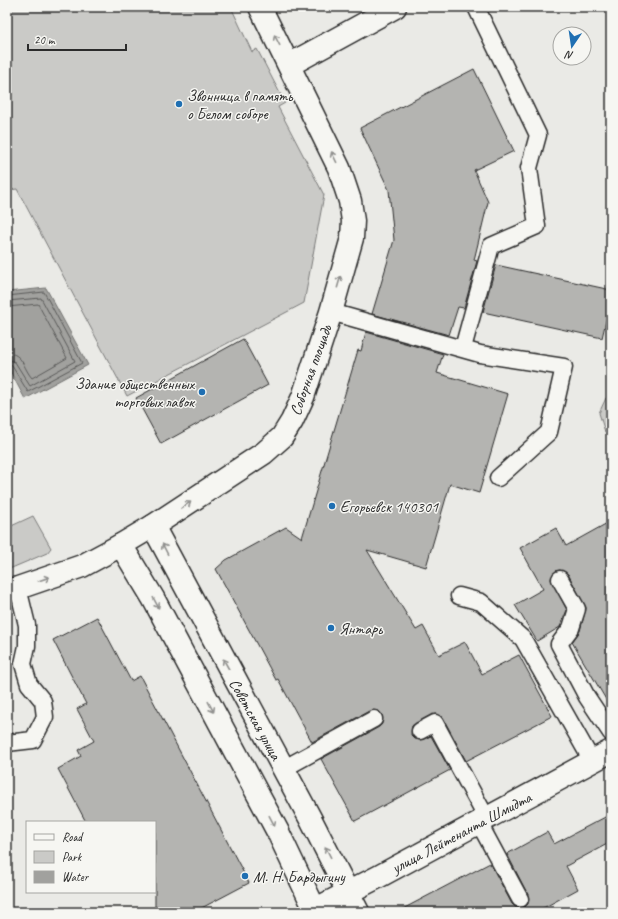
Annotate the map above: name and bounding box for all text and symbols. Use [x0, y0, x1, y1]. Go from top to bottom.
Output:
scale bar [28, 26, 126, 52]
north arrow [552, 26, 592, 66]
text: 20 m [34, 32, 56, 48]
one-way arrow [272, 35, 280, 47]
text: N [563, 48, 575, 63]
place label: Звонница в память о Белом соборе [187, 86, 293, 124]
marker: Звонница в память о Белом соборе [174, 99, 184, 109]
one-way arrow [330, 151, 337, 163]
one-way arrow [336, 276, 343, 289]
street label: Соборная площадь [285, 321, 337, 418]
place label: Здание общественных торговых лавок [75, 374, 196, 412]
marker: Здание общественных торговых лавок [197, 387, 207, 397]
place label: Егорьевск 140301 [340, 497, 439, 517]
one-way arrow [180, 501, 191, 509]
marker: Егорьевск 140301 [327, 501, 337, 511]
one-way arrow [161, 544, 168, 556]
one-way arrow [38, 575, 50, 583]
one-way arrow [152, 596, 160, 608]
place label: Янтарь [339, 619, 383, 639]
marker: Янтарь [326, 623, 336, 633]
one-way arrow [222, 658, 230, 670]
street label: Советская улица [224, 675, 286, 765]
one-way arrow [208, 701, 215, 713]
street label: улица Лейтенанта Шмидта [387, 787, 536, 879]
one-way arrow [269, 815, 277, 827]
legend [26, 821, 156, 893]
text: Road [62, 829, 84, 845]
one-way arrow [323, 847, 331, 859]
text: Park [62, 849, 83, 865]
place label: М. Н. Бардыгину [253, 867, 346, 887]
text: Water [62, 869, 90, 885]
marker: М. Н. Бардыгину [240, 871, 250, 881]

